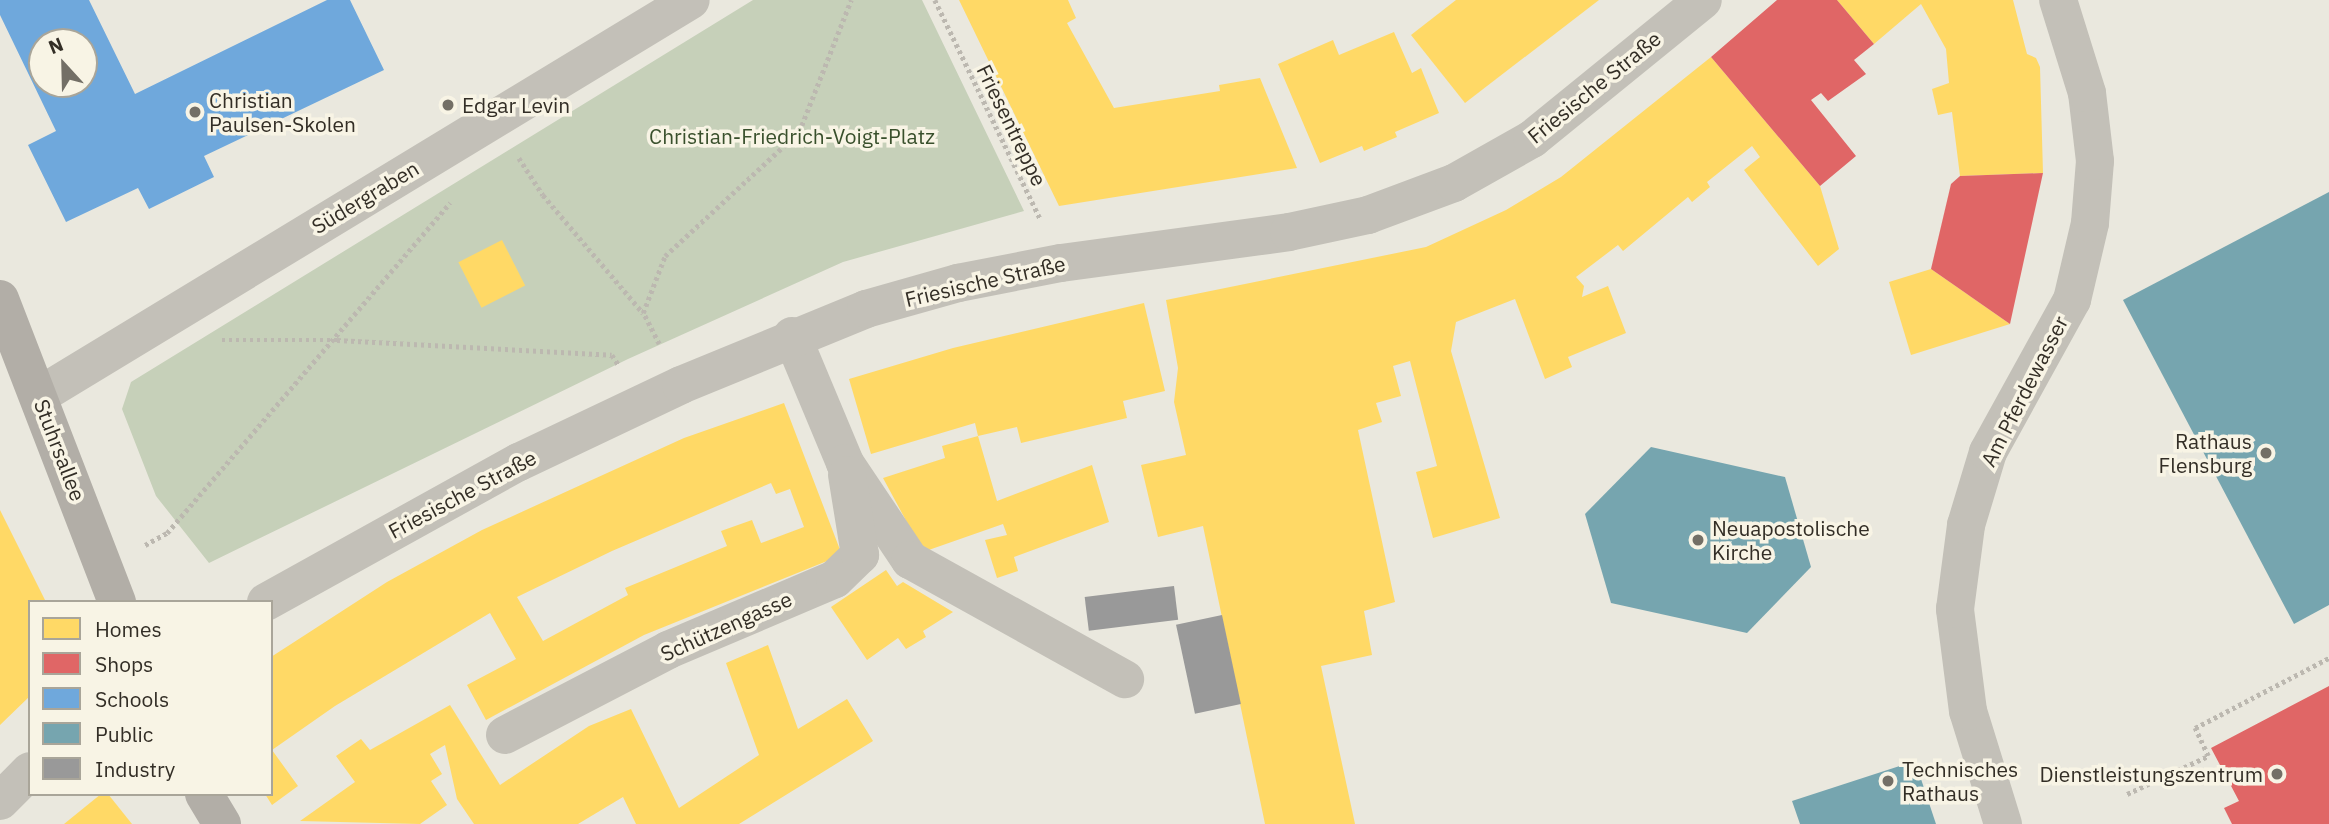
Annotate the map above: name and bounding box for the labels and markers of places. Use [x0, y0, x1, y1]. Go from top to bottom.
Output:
place label: Christian Paulsen-Skolen [209, 87, 356, 137]
place label: Edgar Levin [462, 92, 570, 118]
marker: Edgar Levin [440, 97, 456, 113]
marker: Christian Paulsen-Skolen [187, 104, 203, 120]
place label: Rathaus Flensburg [2158, 428, 2252, 478]
marker: Rathaus Flensburg [2258, 445, 2274, 461]
place label: Neuapostolische Kirche [1712, 515, 1870, 565]
marker: Neuapostolische Kirche [1690, 532, 1706, 548]
place label: Technisches Rathaus [1902, 756, 2018, 806]
place label: Dienstleistungszentrum [2040, 761, 2263, 787]
marker: Dienstleistungszentrum [2269, 766, 2285, 782]
marker: Technisches Rathaus [1880, 773, 1896, 789]

